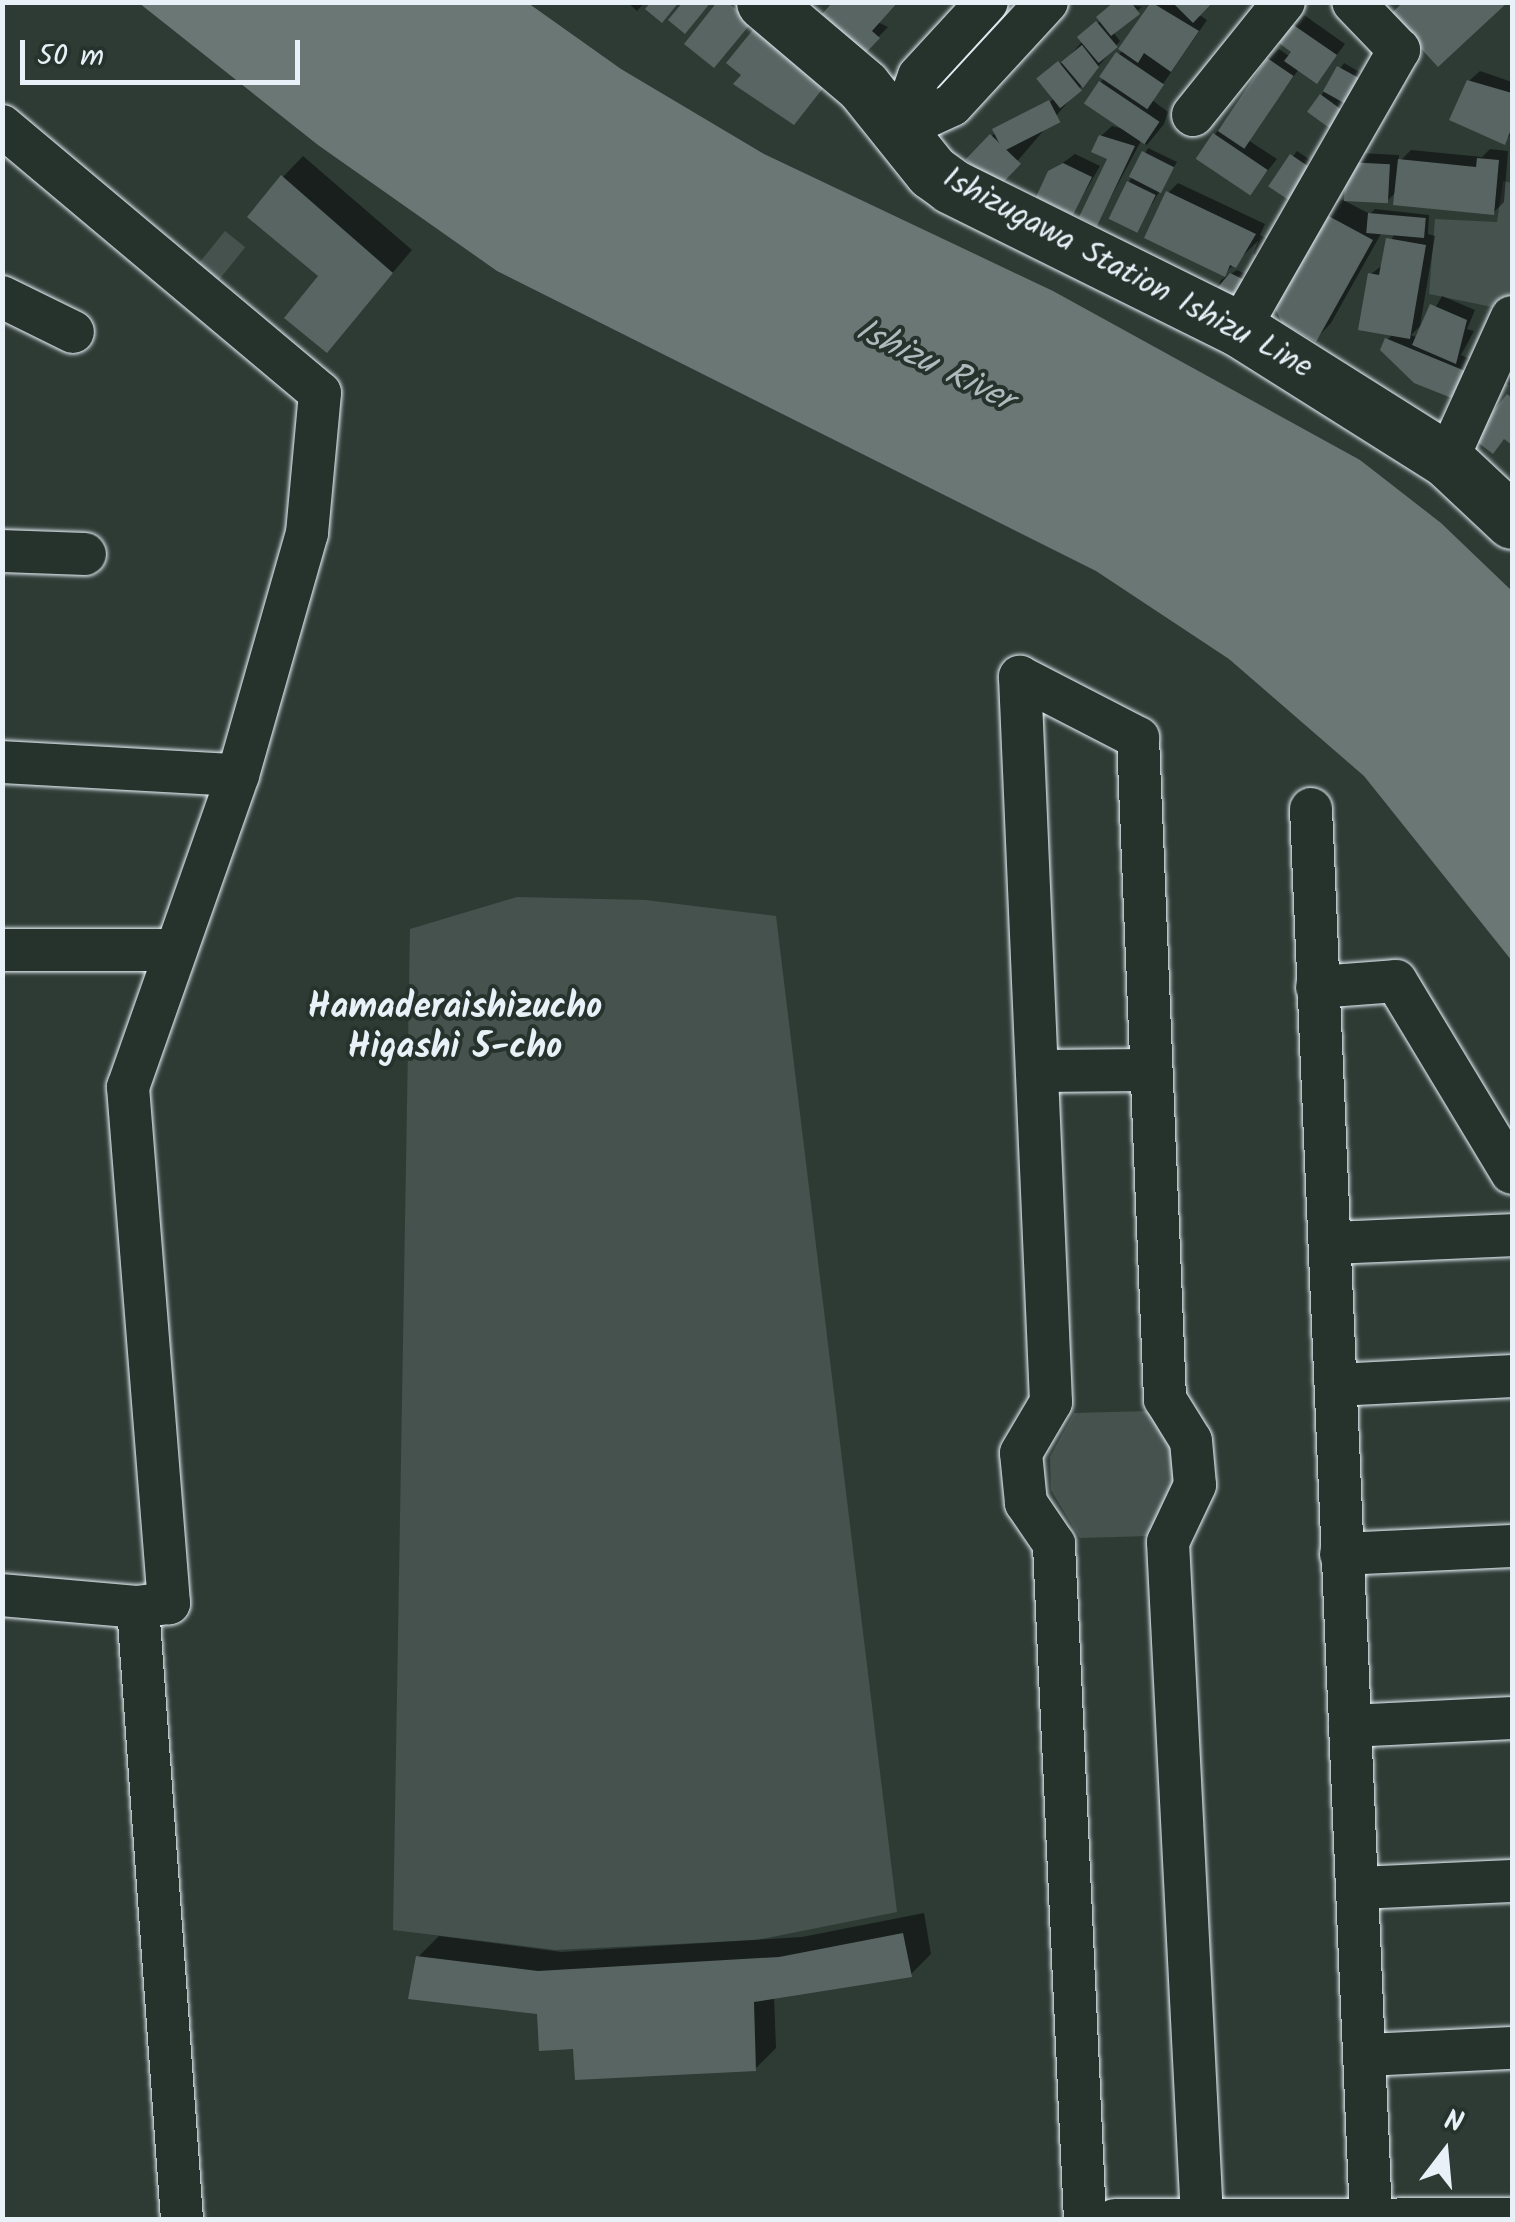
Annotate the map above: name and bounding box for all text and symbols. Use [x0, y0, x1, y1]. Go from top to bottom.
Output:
scale bar [25, 20, 305, 82]
text: 50 m [37, 33, 104, 81]
street label: Ishizugawa Station Ishizu Line [936, 160, 1318, 388]
water label: Ishizu River [848, 310, 1020, 422]
district label: Hamaderaishizucho Higashi 5-cho [308, 987, 602, 1069]
text: N [1439, 2099, 1468, 2147]
north arrow [1395, 2102, 1495, 2202]

